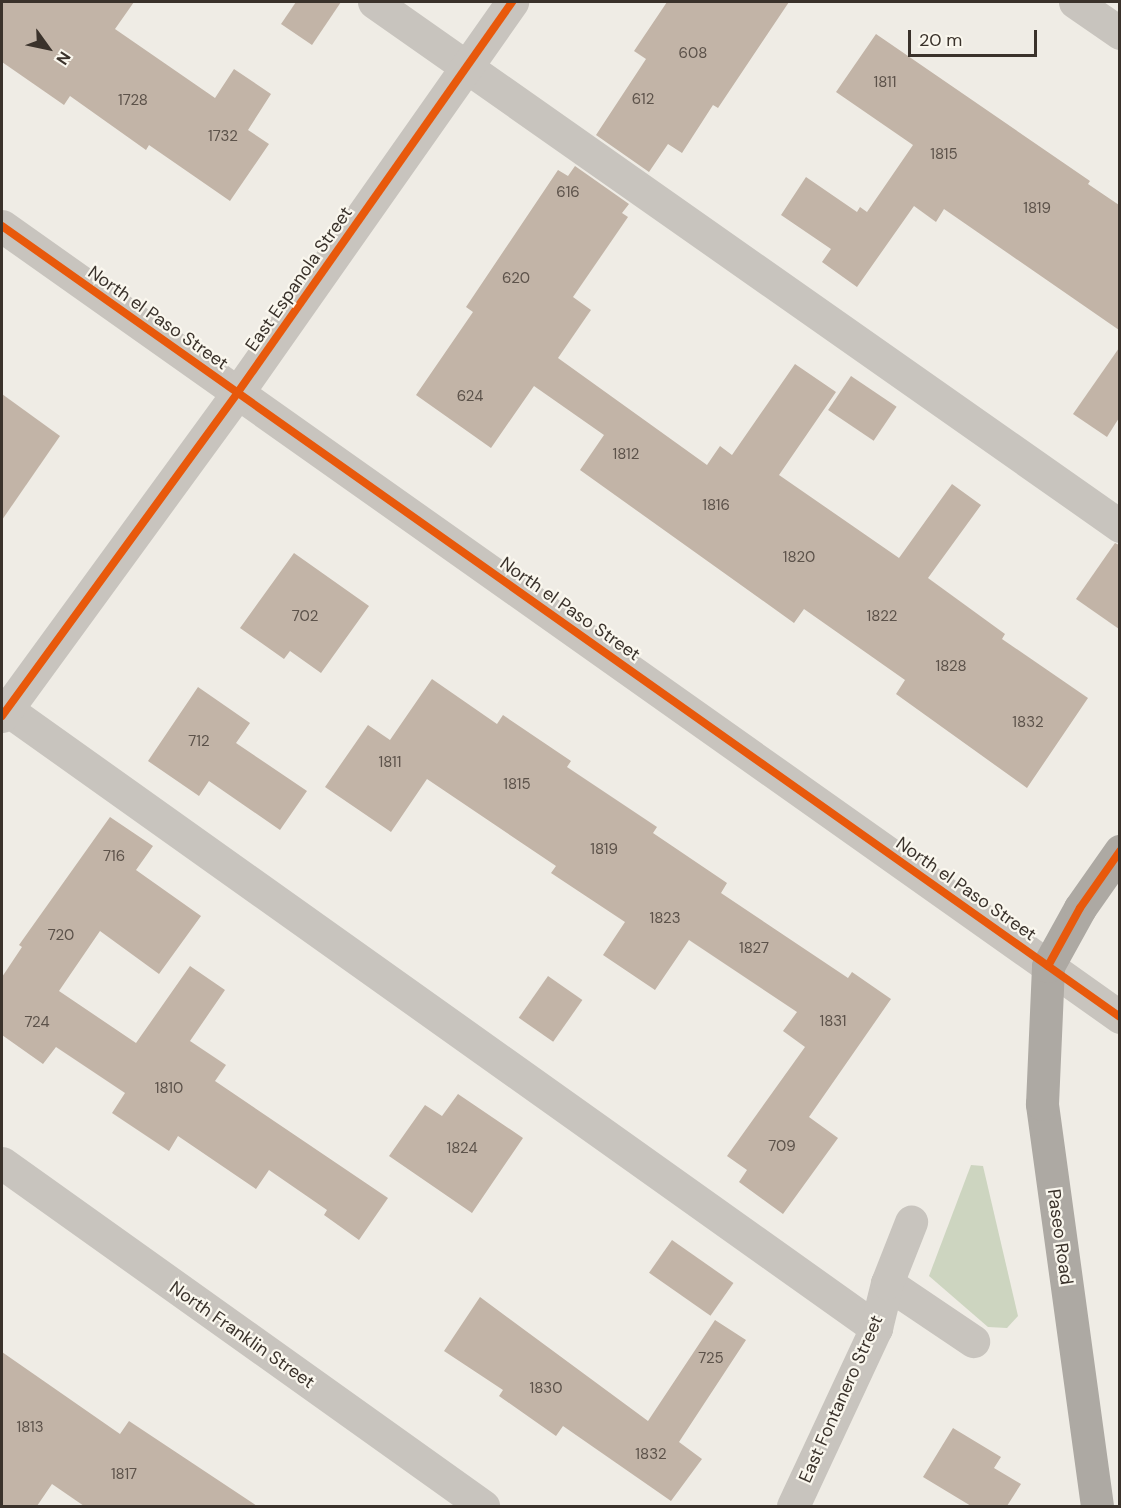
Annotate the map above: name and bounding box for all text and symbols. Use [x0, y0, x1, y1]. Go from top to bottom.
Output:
north arrow [18, 18, 78, 78]
scale bar [911, 18, 1040, 56]
text: 20 m [919, 28, 962, 52]
house number: 608 [679, 45, 707, 63]
text: N [52, 47, 76, 69]
house number: 1811 [874, 74, 896, 92]
house number: 612 [632, 91, 654, 109]
house number: 1728 [118, 92, 148, 110]
house number: 1732 [208, 128, 238, 146]
house number: 1815 [930, 146, 958, 164]
house number: 616 [556, 184, 580, 202]
house number: 1819 [1023, 200, 1051, 218]
street label: East Espanola Street [241, 203, 357, 355]
street label: North el Paso Street [84, 261, 232, 375]
house number: 620 [502, 270, 530, 288]
house number: 624 [457, 388, 483, 406]
house number: 1812 [613, 446, 639, 464]
house number: 1816 [702, 497, 730, 515]
house number: 1820 [783, 549, 815, 567]
street label: North el Paso Street [496, 552, 644, 666]
house number: 702 [292, 608, 318, 626]
house number: 1822 [867, 608, 897, 626]
house number: 1828 [935, 658, 967, 676]
house number: 1832 [1012, 714, 1044, 732]
house number: 712 [188, 733, 210, 751]
house number: 1811 [379, 754, 401, 772]
house number: 1815 [503, 776, 531, 794]
street label: North el Paso Street [892, 832, 1040, 946]
house number: 1819 [590, 841, 618, 859]
house number: 716 [103, 848, 125, 866]
house number: 1823 [649, 910, 681, 928]
house number: 720 [48, 927, 74, 945]
house number: 1827 [739, 940, 769, 958]
house number: 1831 [819, 1013, 847, 1031]
house number: 724 [24, 1014, 50, 1032]
house number: 1810 [155, 1080, 183, 1098]
house number: 709 [768, 1138, 796, 1156]
house number: 1824 [446, 1140, 478, 1158]
street label: Paseo Road [1043, 1188, 1077, 1286]
street label: North Franklin Street [165, 1277, 319, 1393]
street label: East Fontanero Street [794, 1312, 888, 1486]
house number: 725 [698, 1350, 724, 1368]
house number: 1830 [530, 1380, 562, 1398]
house number: 1813 [16, 1419, 44, 1437]
house number: 1832 [635, 1446, 667, 1464]
house number: 1817 [111, 1466, 137, 1484]

